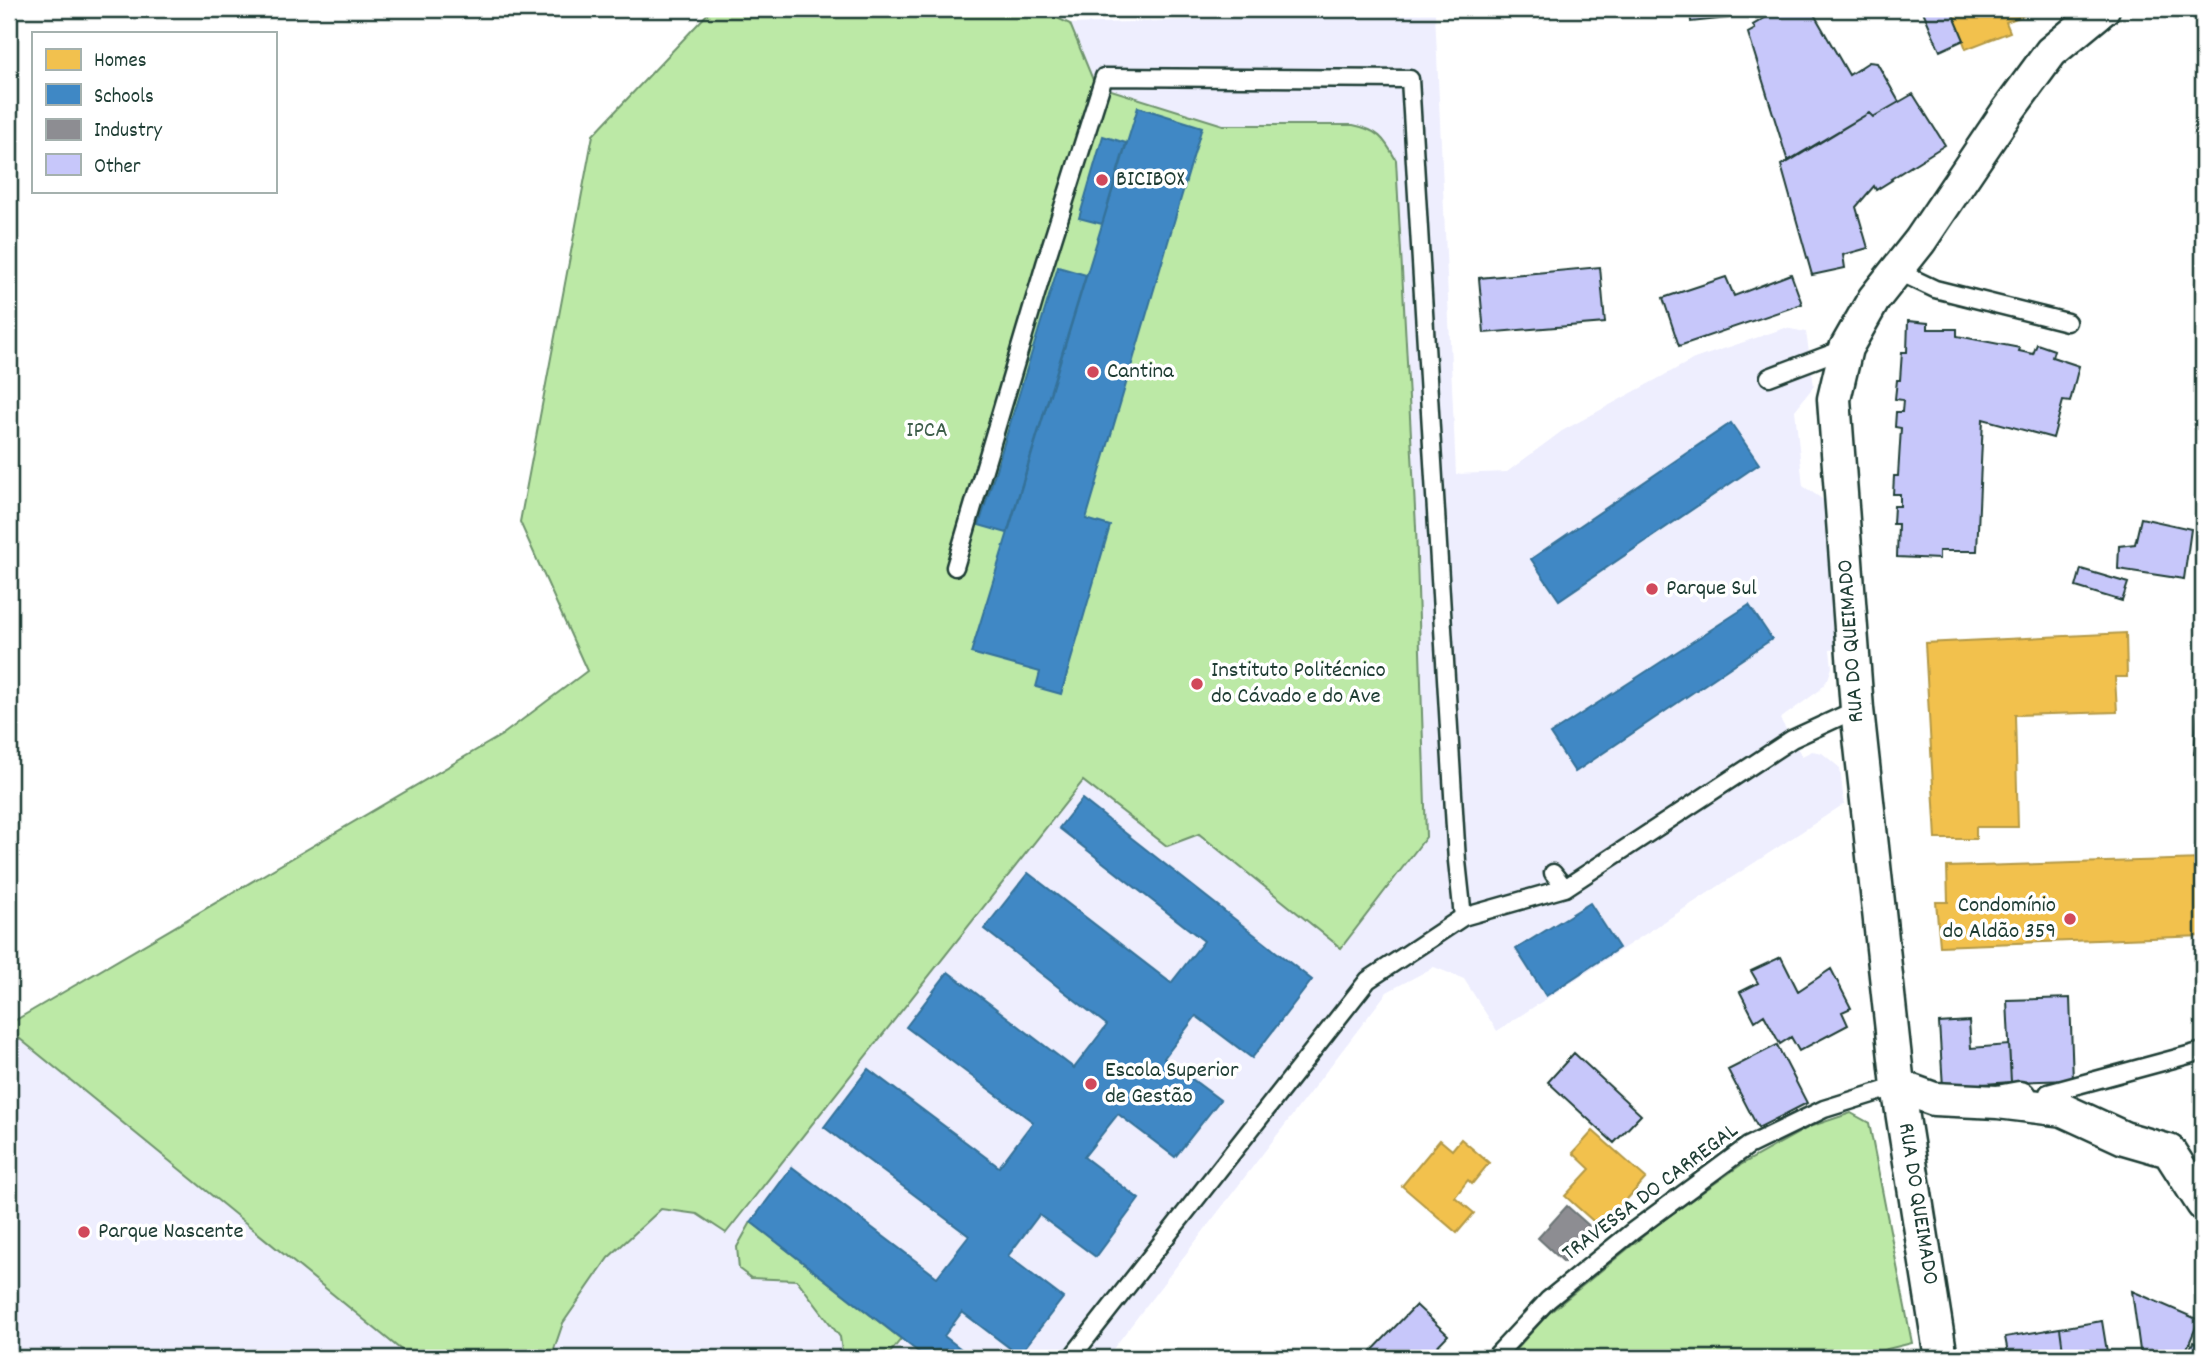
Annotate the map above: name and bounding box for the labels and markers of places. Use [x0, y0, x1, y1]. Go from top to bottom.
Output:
place label: BICIBOX [1116, 164, 1185, 197]
marker: BICIBOX [1094, 172, 1110, 188]
place label: Cantina [1107, 356, 1175, 389]
marker: Cantina [1085, 364, 1101, 380]
place label: Parque Sul [1666, 573, 1757, 606]
marker: Parque Sul [1644, 581, 1660, 597]
place label: Instituto Politécnico do Cávado e do Ave [1211, 655, 1386, 714]
marker: Instituto Politécnico do Cávado e do Ave [1189, 676, 1205, 692]
place label: Condomínio do Aldão 359 [1943, 890, 2056, 949]
marker: Condomínio do Aldão 359 [2062, 911, 2078, 927]
place label: Escola Superior de Gestão [1105, 1055, 1239, 1114]
marker: Escola Superior de Gestão [1083, 1076, 1099, 1092]
place label: Parque Nascente [98, 1216, 244, 1249]
marker: Parque Nascente [76, 1224, 92, 1240]

